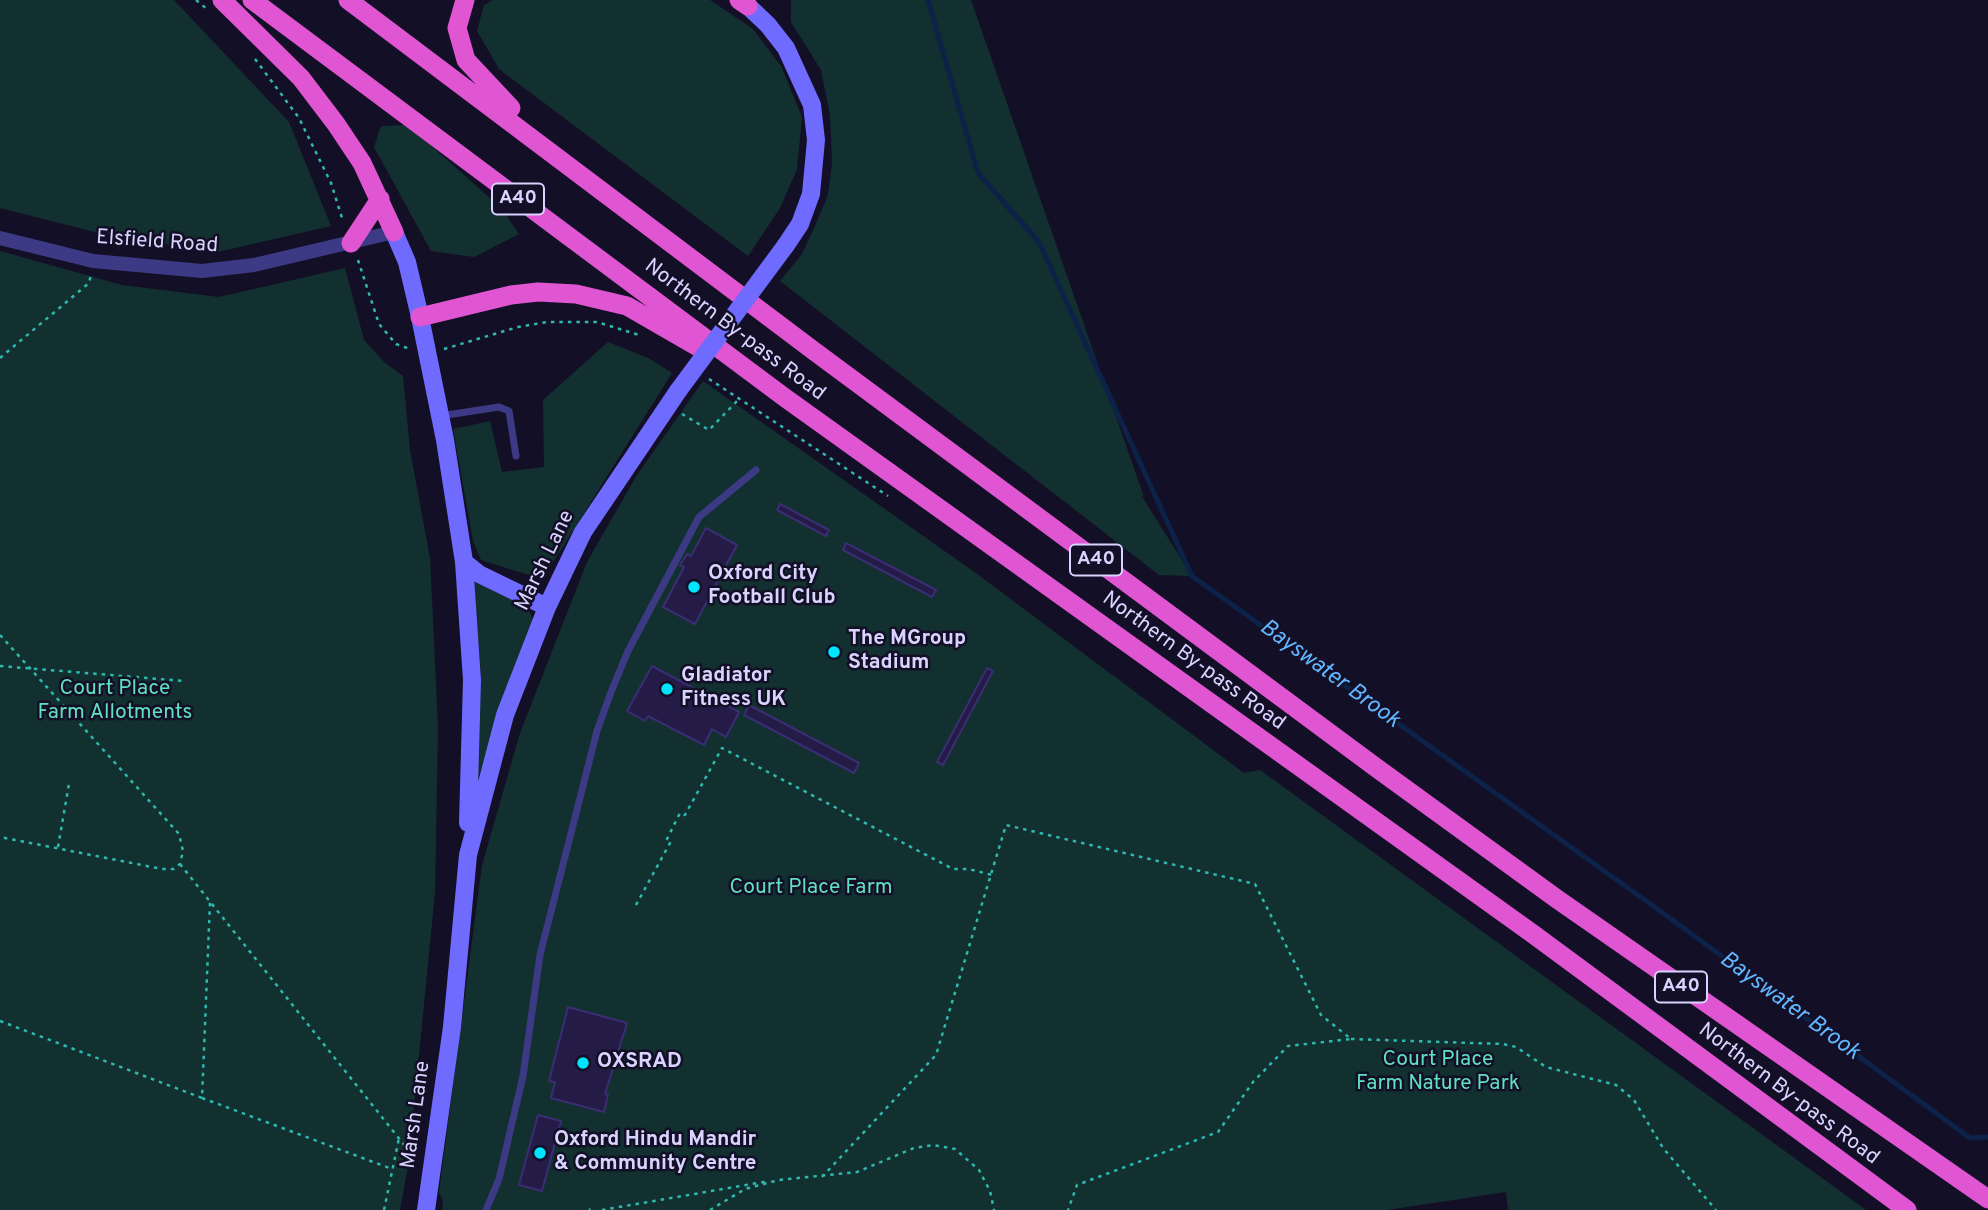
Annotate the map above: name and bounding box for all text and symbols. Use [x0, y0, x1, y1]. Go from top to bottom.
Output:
road number: A40 [492, 183, 544, 214]
street label: Elsfield Road [95, 226, 219, 260]
street label: Northern By-pass Road [639, 255, 829, 407]
street label: Marsh Lane [511, 507, 581, 615]
road number: A40 [1070, 544, 1122, 576]
place label: Oxford City Football Club [708, 562, 835, 612]
marker: Oxford City Football Club [686, 579, 702, 595]
street label: Northern By-pass Road [1097, 587, 1289, 737]
water label: Bayswater Brook [1253, 615, 1405, 735]
place label: The MGroup Stadium [848, 627, 966, 677]
marker: The MGroup Stadium [826, 644, 842, 660]
place label: Gladiator Fitness UK [681, 664, 786, 714]
park label: Court Place Farm Allotments [38, 677, 192, 727]
marker: Gladiator Fitness UK [659, 681, 675, 697]
park label: Court Place Farm [729, 876, 893, 902]
water label: Bayswater Brook [1713, 947, 1865, 1067]
road number: A40 [1655, 972, 1707, 1002]
street label: Northern By-pass Road [1693, 1019, 1883, 1171]
park label: Court Place Farm Nature Park [1356, 1048, 1520, 1098]
place label: OXSRAD [597, 1050, 682, 1076]
marker: OXSRAD [575, 1055, 591, 1071]
street label: Marsh Lane [397, 1059, 437, 1171]
place label: Oxford Hindu Mandir & Community Centre [554, 1128, 757, 1178]
marker: Oxford Hindu Mandir & Community Centre [532, 1145, 548, 1161]

